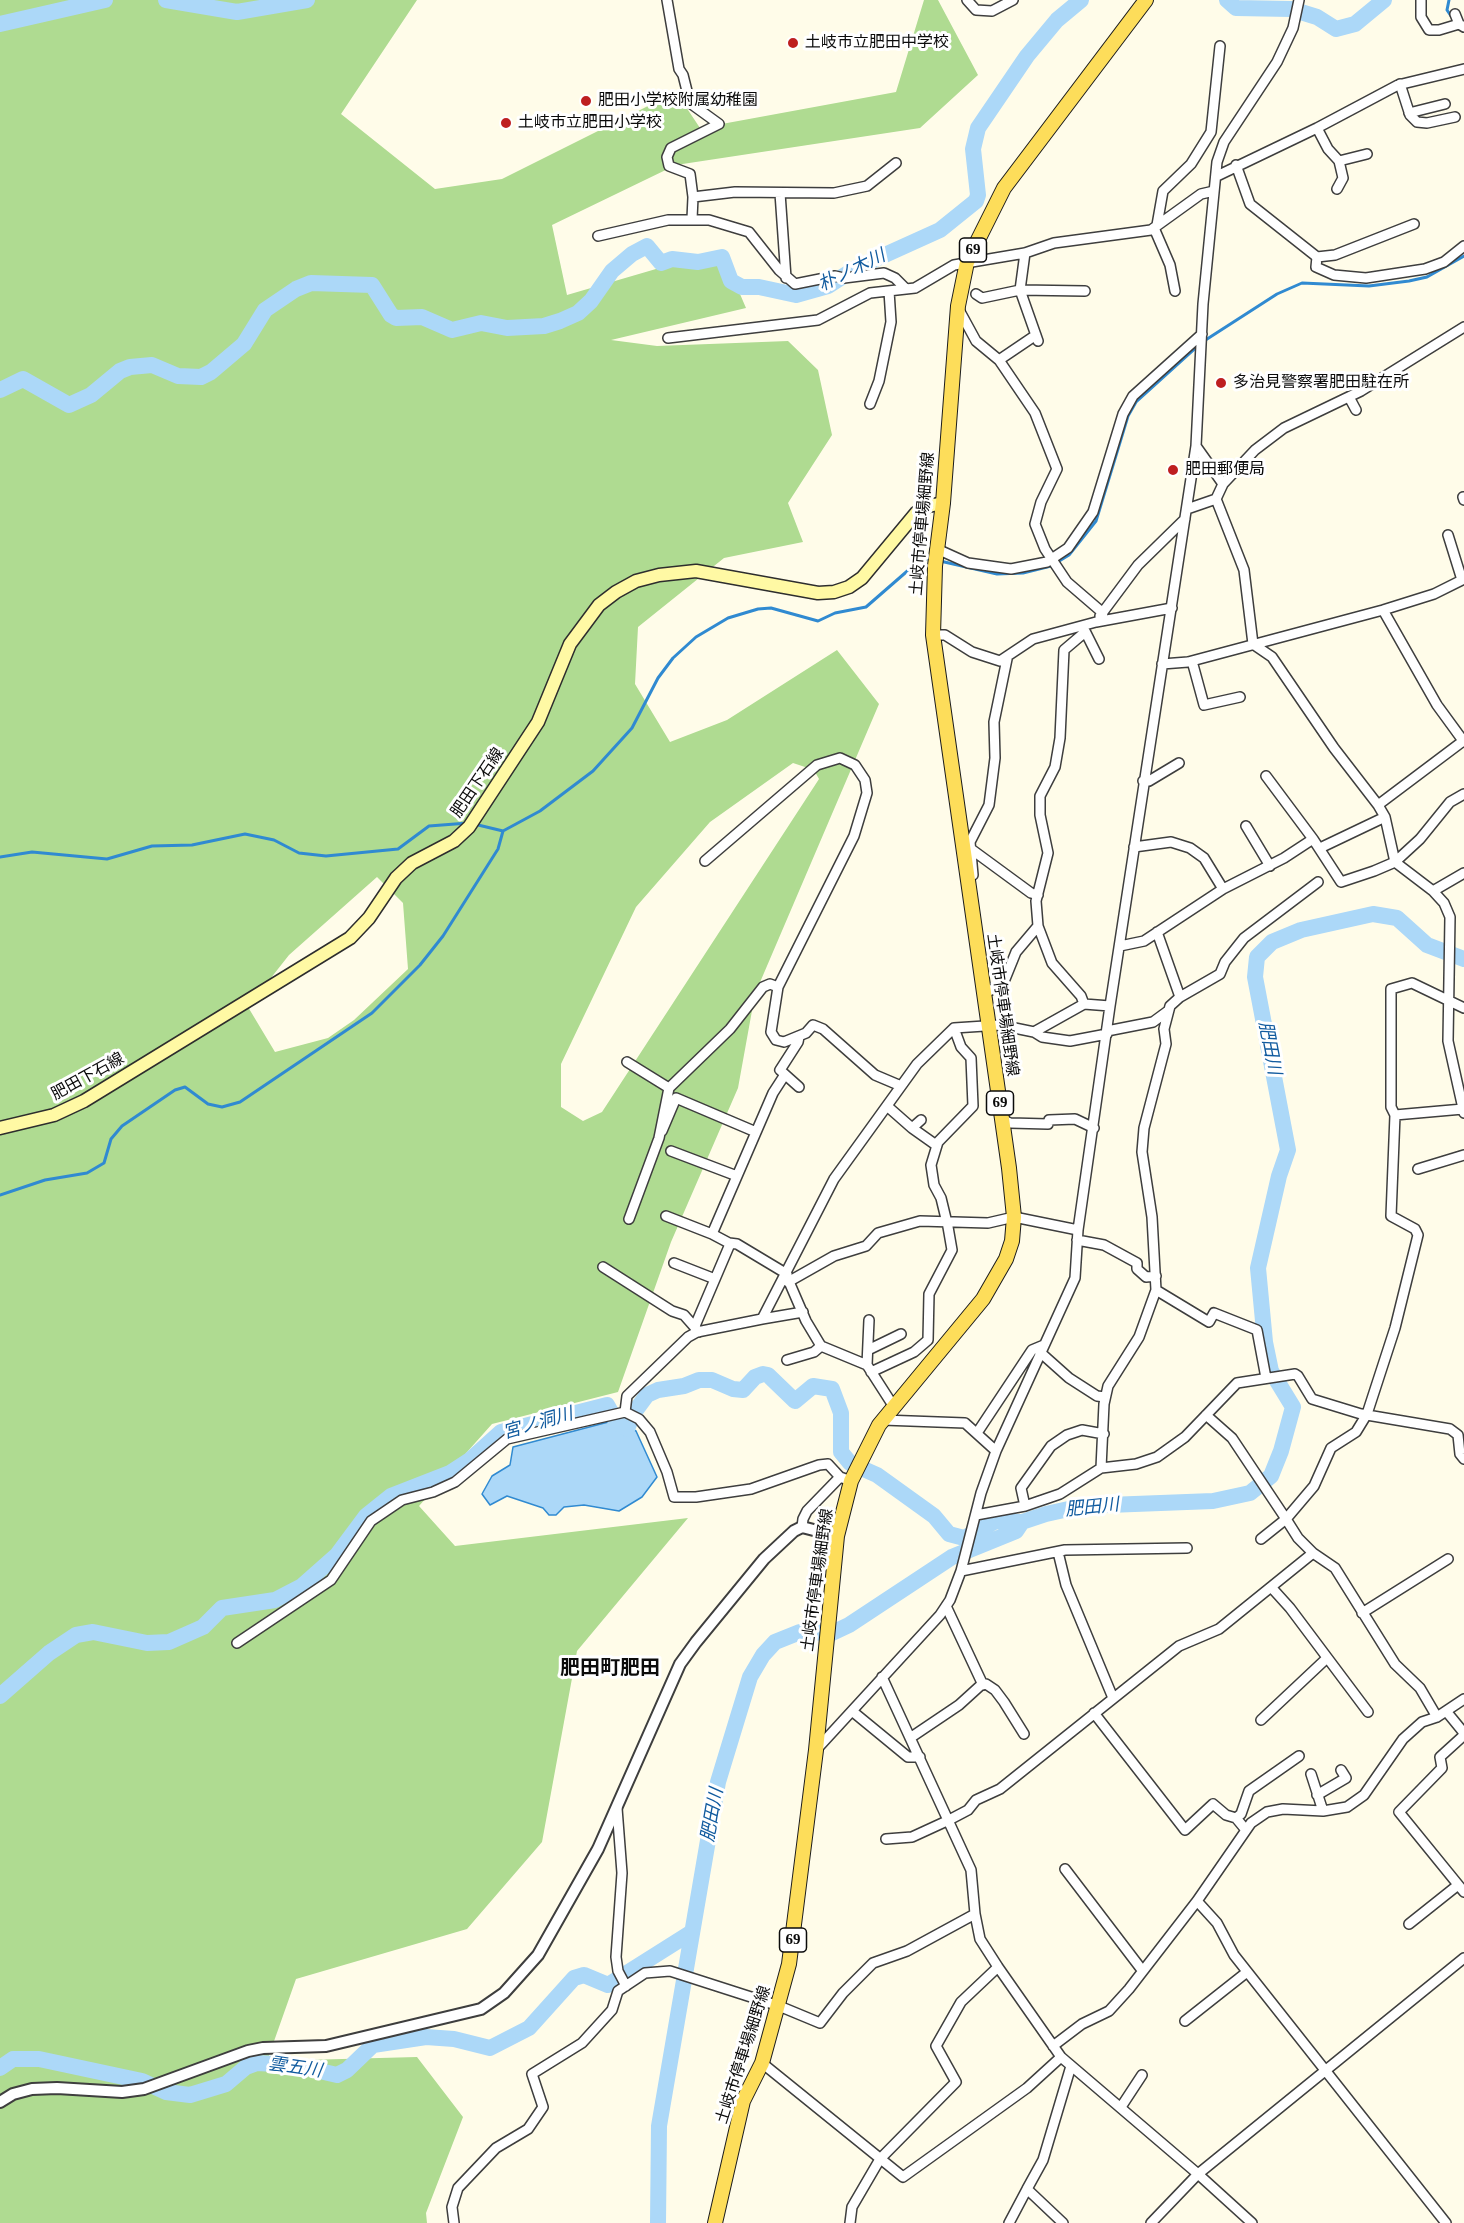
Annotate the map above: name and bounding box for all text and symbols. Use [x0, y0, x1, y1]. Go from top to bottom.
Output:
place label: 土岐市立肥田中学校 [805, 33, 949, 53]
marker: 土岐市立肥田中学校 [786, 36, 800, 50]
place label: 肥田小学校附属幼稚園 [598, 91, 758, 111]
marker: 肥田小学校附属幼稚園 [579, 94, 593, 108]
place label: 土岐市立肥田小学校 [518, 113, 662, 133]
marker: 土岐市立肥田小学校 [499, 116, 513, 130]
road number: 69 [960, 238, 986, 262]
water label: 朴ノ木川 [815, 246, 889, 296]
place label: 多治見警察署肥田駐在所 [1233, 373, 1409, 393]
marker: 多治見警察署肥田駐在所 [1214, 376, 1228, 390]
street label: 土岐市停車場細野線 [907, 451, 939, 597]
place label: 肥田郵便局 [1185, 460, 1265, 480]
marker: 肥田郵便局 [1166, 463, 1180, 477]
street label: 肥田下石線 [448, 744, 508, 822]
street label: 土岐市停車場細野線 [982, 932, 1022, 1078]
water label: 肥田川 [1253, 1019, 1285, 1077]
street label: 肥田下石線 [48, 1049, 128, 1105]
road number: 69 [986, 1091, 1014, 1115]
water label: 宮ノ洞川 [500, 1404, 576, 1444]
water label: 肥田川 [1064, 1494, 1120, 1522]
street label: 土岐市停車場細野線 [798, 1507, 838, 1653]
district label: 肥田町肥田 [560, 1657, 660, 1681]
water label: 肥田川 [698, 1787, 728, 1843]
road number: 69 [780, 1928, 806, 1952]
street label: 土岐市停車場細野線 [713, 1984, 775, 2126]
water label: 雲五川 [267, 2054, 323, 2082]

